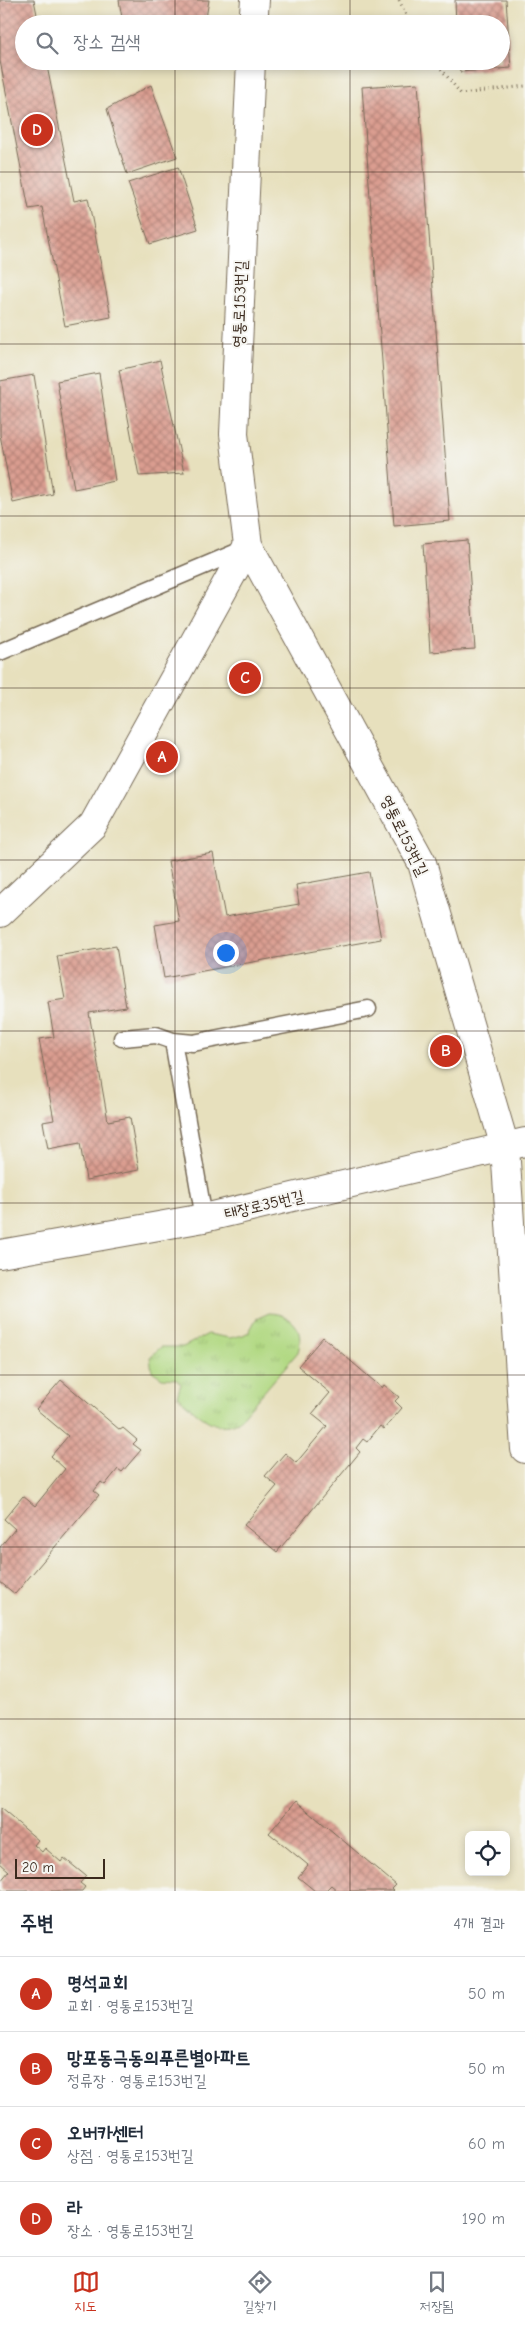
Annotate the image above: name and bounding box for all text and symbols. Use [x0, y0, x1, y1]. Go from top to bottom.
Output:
search box [15, 15, 510, 70]
icon: search [33, 29, 61, 57]
text: 장소 검색 [73, 31, 141, 53]
pin: D [21, 111, 53, 149]
street label: 영통로153번길 [229, 260, 251, 348]
pin: C [229, 659, 261, 697]
pin: A [146, 738, 178, 776]
street label: 영통로153번길 [377, 792, 431, 879]
your location [213, 940, 239, 966]
pin: B [430, 1032, 462, 1070]
street label: 태장로35번길 [223, 1187, 306, 1223]
map controls [465, 1831, 510, 1876]
button: locate [465, 1831, 510, 1876]
scale bar [15, 1856, 105, 1879]
text: 20 m [22, 1859, 54, 1876]
text: 주변 [20, 1911, 54, 1935]
text: 4개 결과 [453, 1915, 505, 1933]
text: 명석교회 [67, 1972, 128, 1994]
text: A [32, 1985, 40, 2003]
text: 50 m [468, 1985, 505, 2003]
text: 교회 · 영통로153번길 [67, 1997, 194, 2015]
text: 망포동극동의푸른별아파트 [67, 2047, 250, 2069]
text: B [31, 2060, 41, 2078]
text: 50 m [468, 2060, 505, 2078]
text: 정류장 · 영통로153번길 [67, 2072, 207, 2090]
text: 오버카센터 [67, 2122, 143, 2144]
text: C [31, 2135, 41, 2153]
text: 60 m [468, 2135, 505, 2153]
text: 상점 · 영통로153번길 [67, 2147, 194, 2165]
text: 라 [67, 2197, 82, 2219]
text: D [31, 2210, 41, 2228]
text: 190 m [462, 2210, 505, 2228]
text: 장소 · 영통로153번길 [67, 2222, 194, 2240]
tab: 지도 [72, 2268, 100, 2316]
tab: 길찾기 [243, 2268, 276, 2316]
tab: 저장됨 [420, 2268, 453, 2316]

